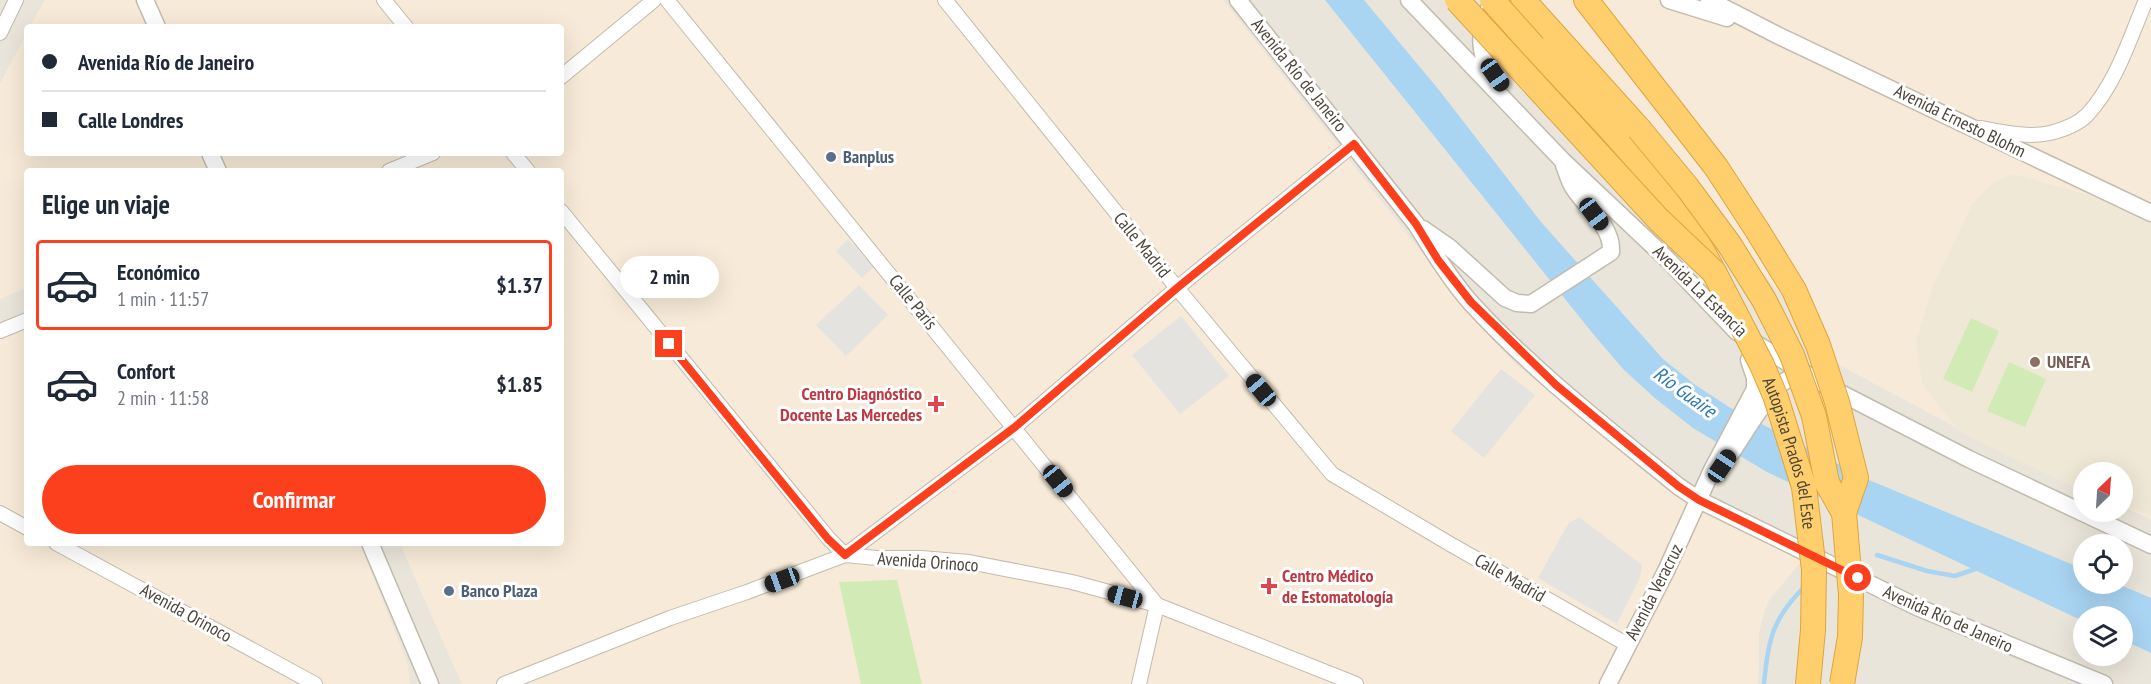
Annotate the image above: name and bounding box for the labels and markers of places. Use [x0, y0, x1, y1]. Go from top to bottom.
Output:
place label: Banplus [843, 145, 894, 168]
marker: Banplus [824, 150, 838, 164]
place label: UNEFA [2047, 350, 2091, 373]
marker: UNEFA [2028, 355, 2042, 369]
place label: Centro Diagnóstico Docente Las Mercedes [780, 382, 922, 426]
marker: Centro Diagnóstico Docente Las Mercedes [927, 395, 945, 413]
place label: Centro Médico de Estomatología [1282, 564, 1393, 608]
marker: Centro Médico de Estomatología [1260, 577, 1278, 595]
place label: Banco Plaza [461, 579, 538, 602]
marker: Banco Plaza [442, 584, 456, 598]

